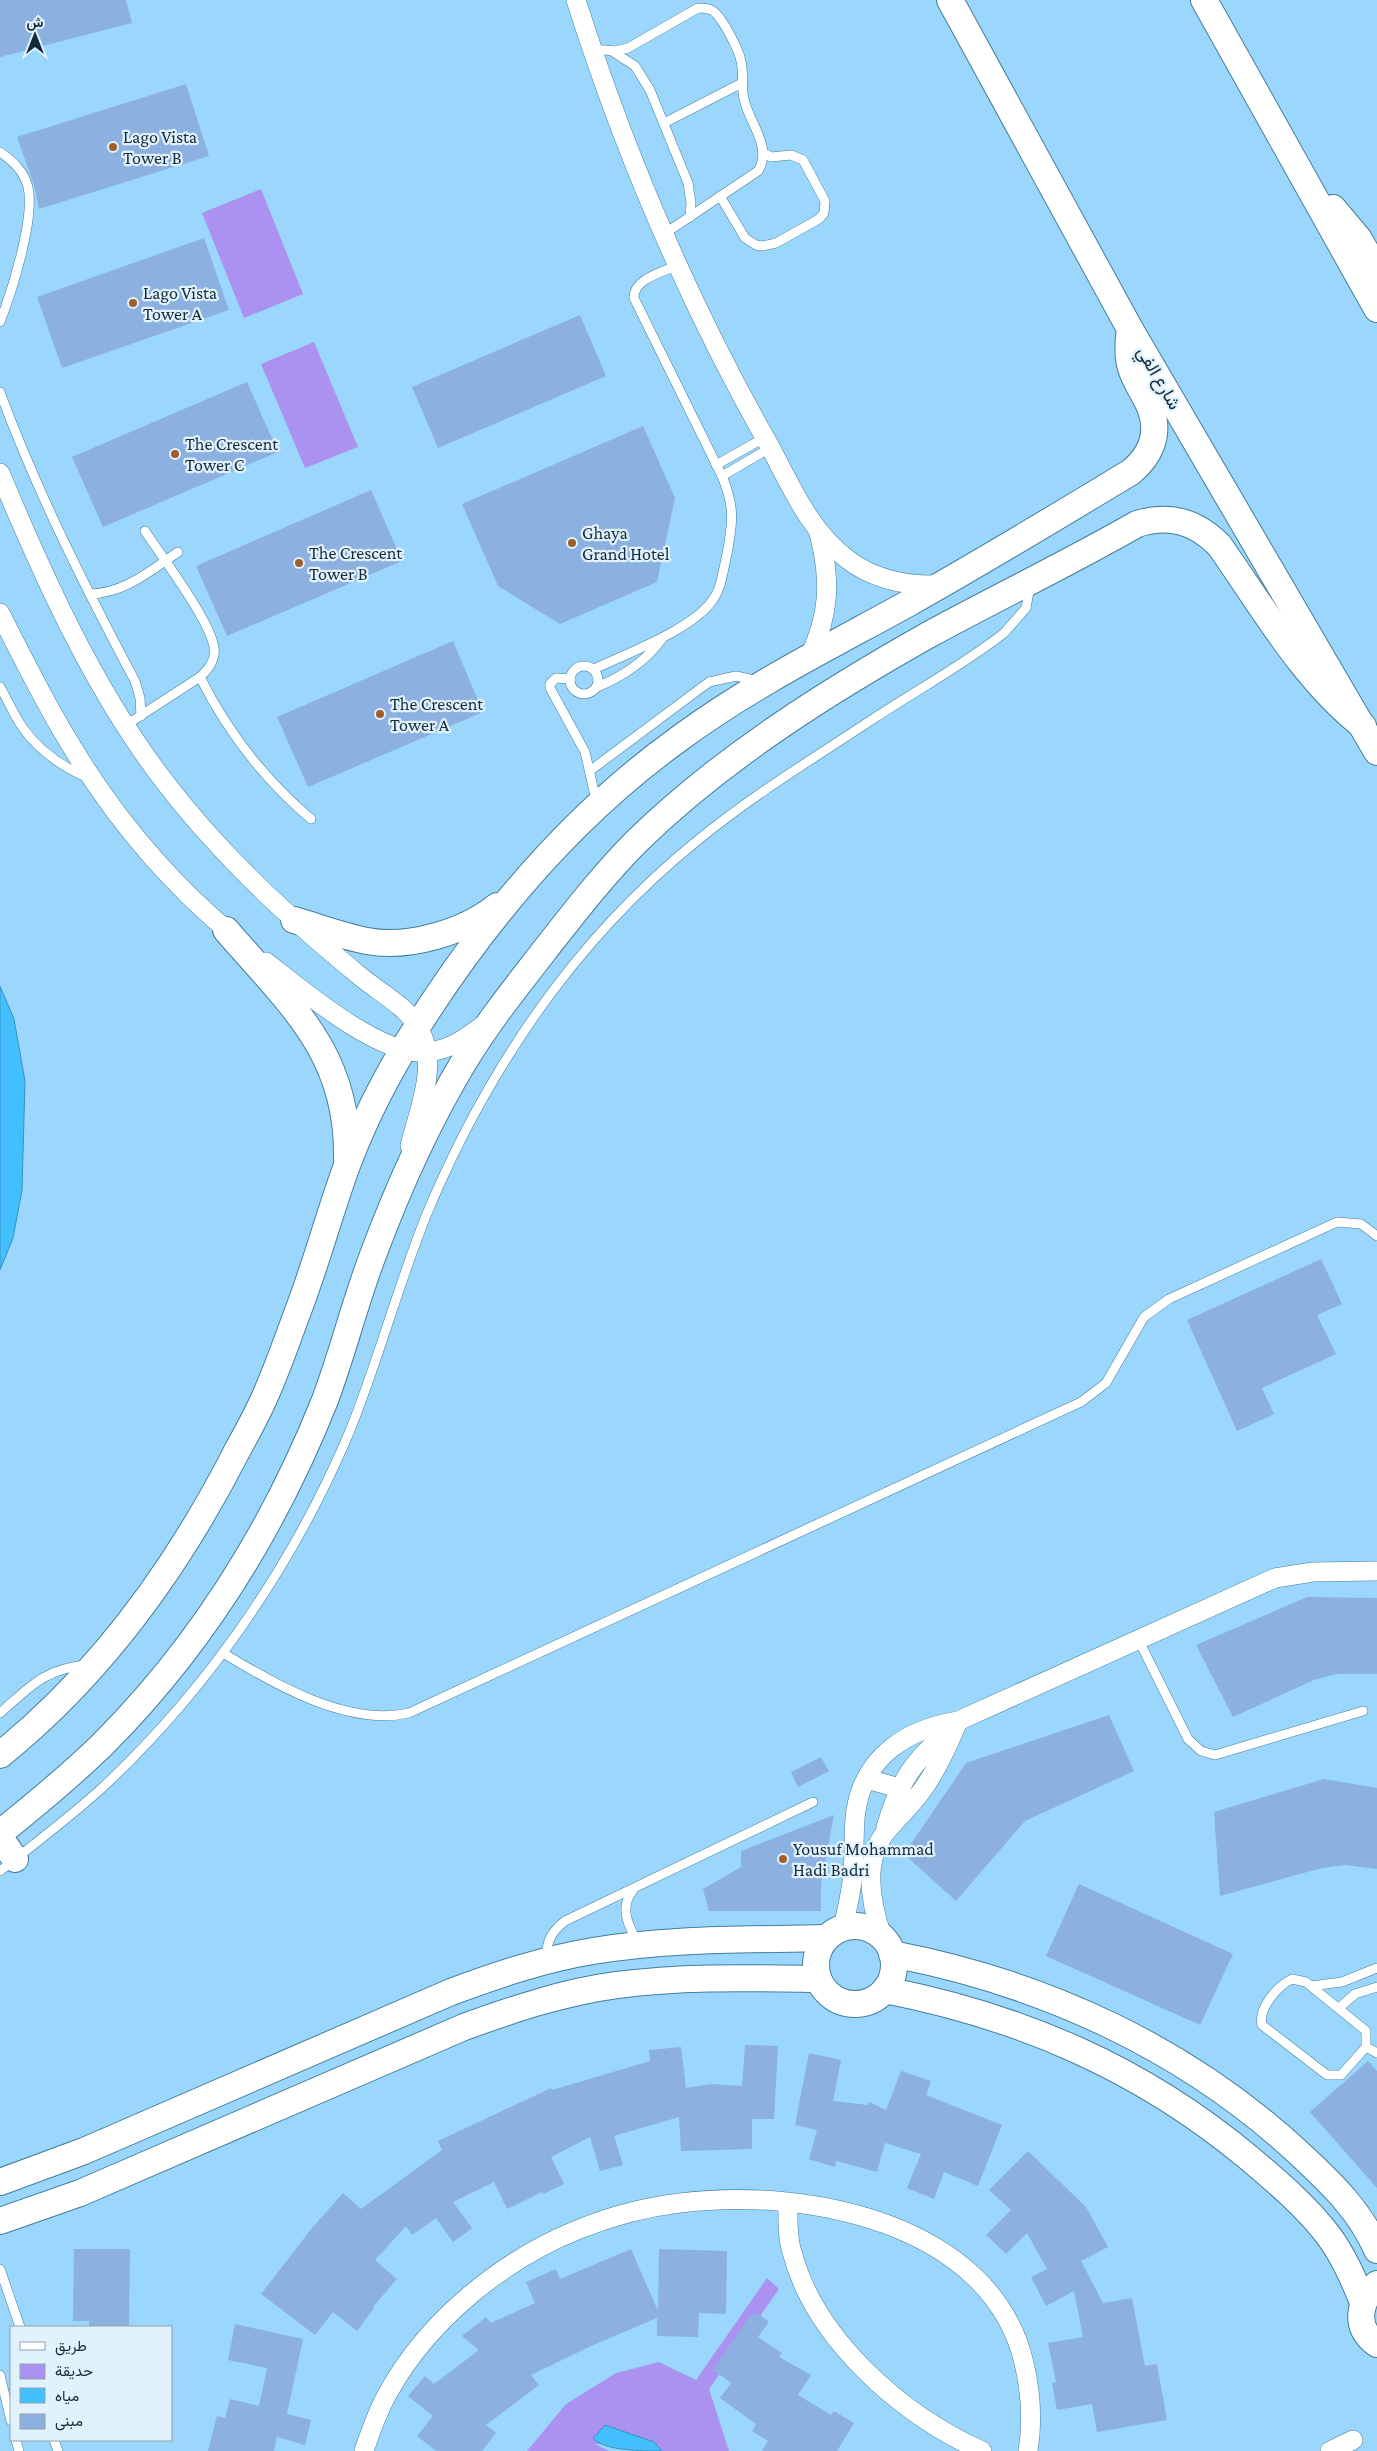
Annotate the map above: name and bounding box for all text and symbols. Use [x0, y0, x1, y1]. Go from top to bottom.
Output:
north arrow [10, 10, 60, 60]
text: ش [27, 14, 44, 31]
place label: Lago Vista Tower B [123, 127, 197, 168]
marker: Lago Vista Tower B [107, 141, 119, 153]
place label: Lago Vista Tower A [143, 283, 217, 324]
marker: Lago Vista Tower A [127, 297, 139, 309]
street label: شارع الفي [1129, 343, 1185, 416]
place label: The Crescent Tower C [185, 434, 279, 475]
marker: The Crescent Tower C [169, 448, 181, 460]
place label: Ghaya Grand Hotel [582, 523, 670, 564]
marker: Ghaya Grand Hotel [566, 537, 578, 549]
place label: The Crescent Tower B [309, 543, 403, 584]
marker: The Crescent Tower B [293, 557, 305, 569]
place label: The Crescent Tower A [390, 694, 484, 735]
marker: The Crescent Tower A [374, 708, 386, 720]
place label: Yousuf Mohammad Hadi Badri [793, 1839, 934, 1880]
marker: Yousuf Mohammad Hadi Badri [777, 1853, 789, 1865]
legend [10, 2326, 172, 2441]
text: طريق [55, 2338, 87, 2356]
text: حديقة [55, 2363, 93, 2380]
text: مياه [55, 2388, 79, 2405]
text: مبنى [55, 2413, 83, 2431]

